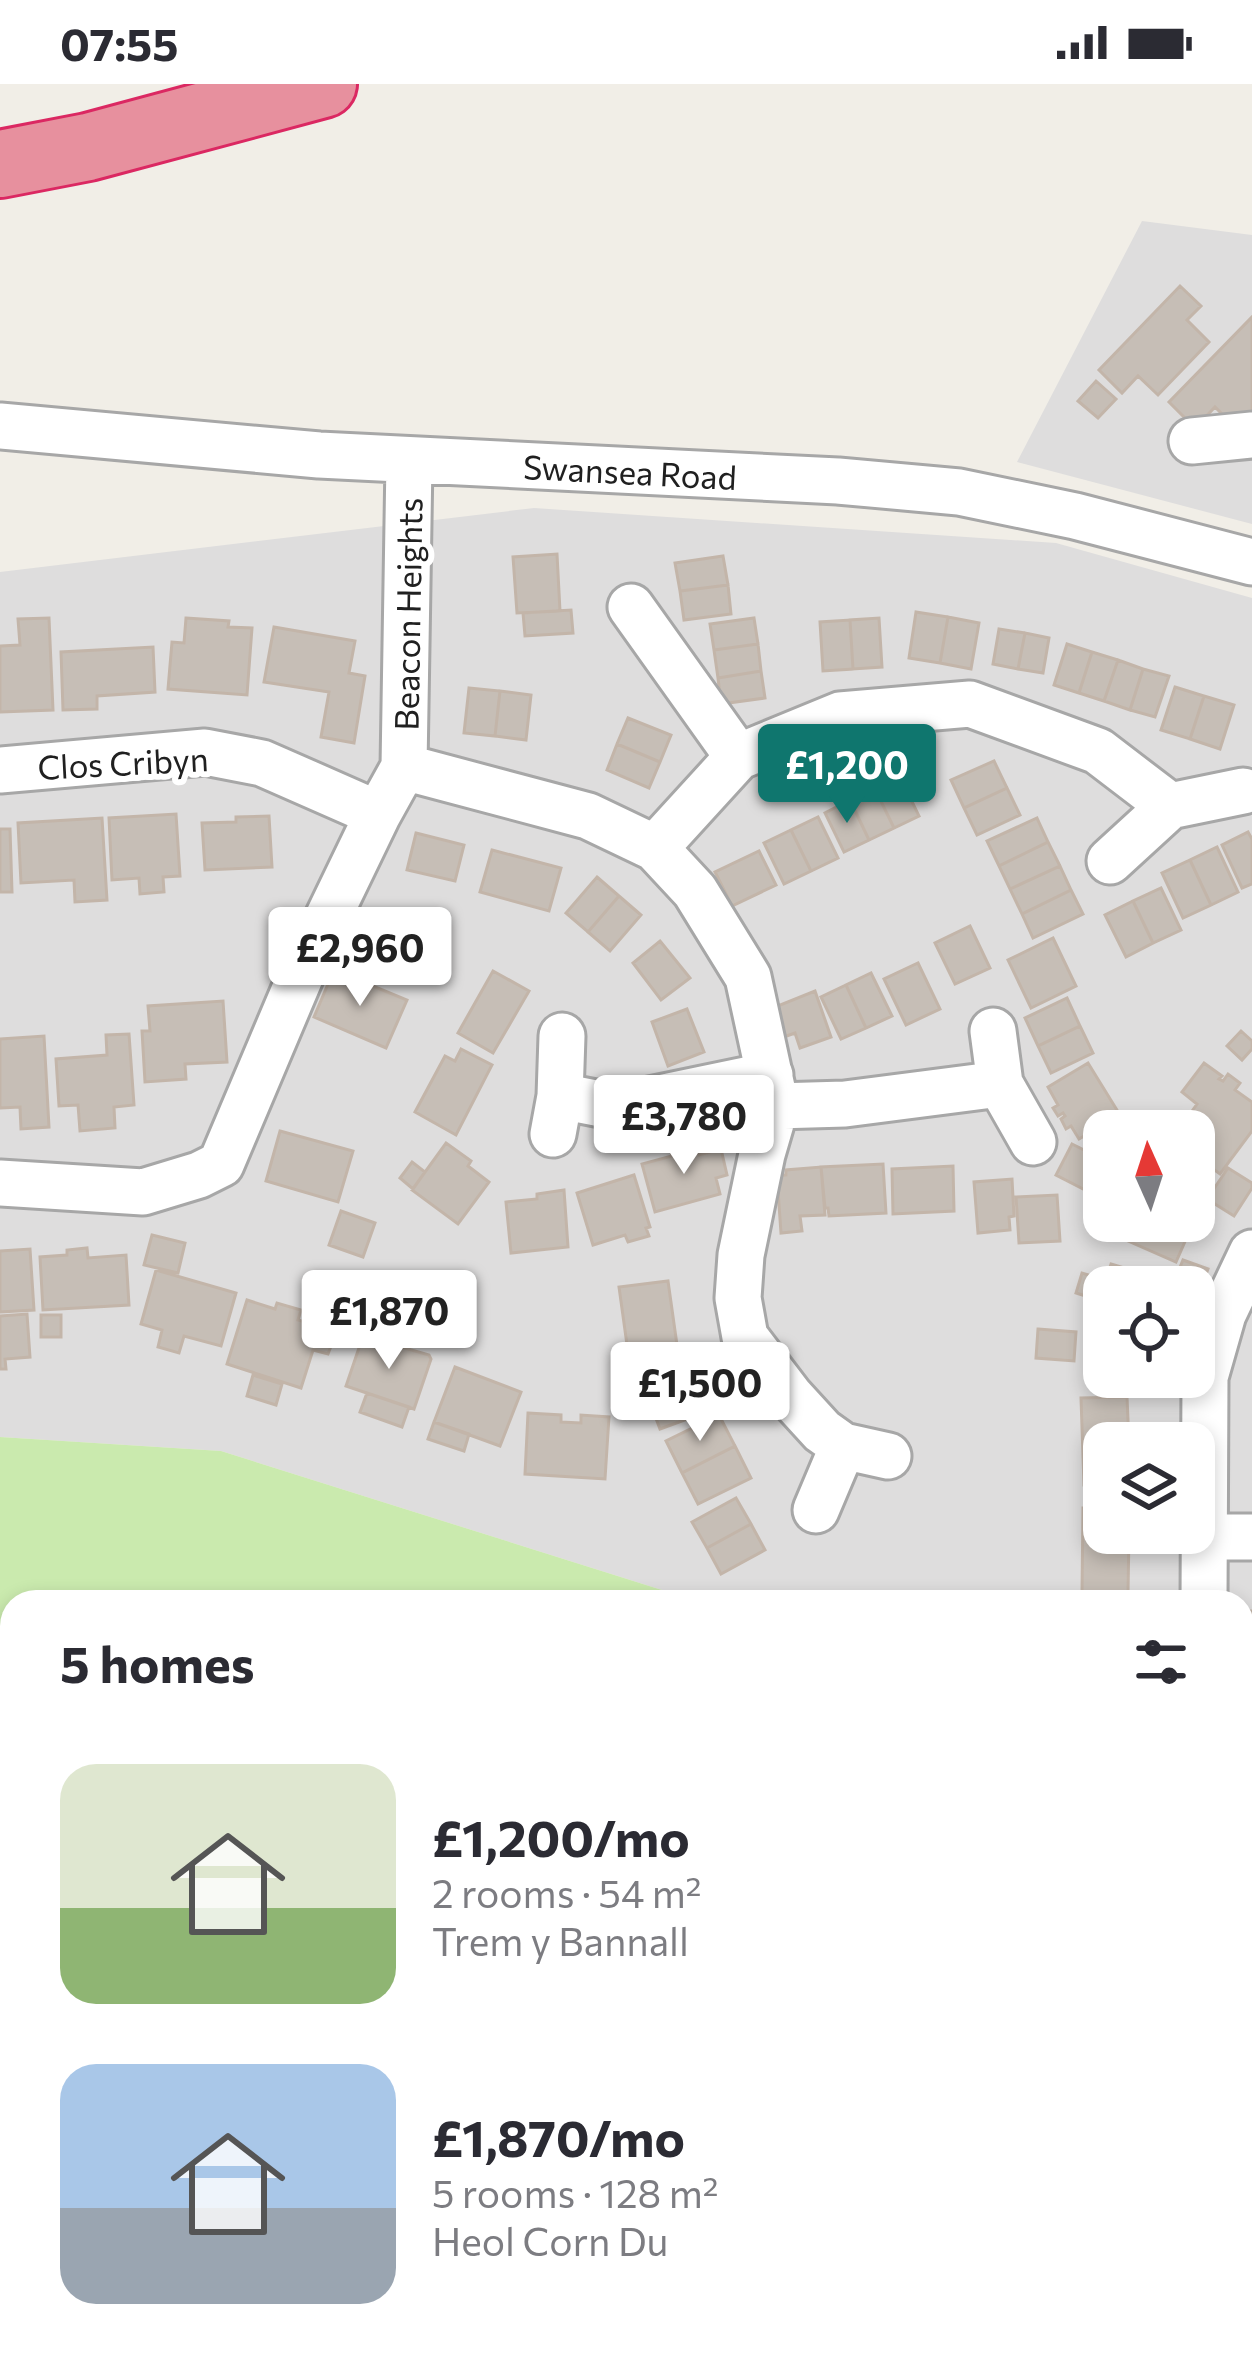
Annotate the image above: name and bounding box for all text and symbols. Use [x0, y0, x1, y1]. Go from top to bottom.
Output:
text: 07:55 [60, 15, 179, 70]
street label: Swansea Road [522, 445, 738, 497]
street label: Beacon Heights [384, 497, 430, 731]
pin: £1,200 [749, 724, 945, 826]
street label: Clos Cribyn [37, 737, 209, 787]
text: £1,200 [785, 739, 909, 787]
pin: £2,960 [262, 907, 458, 1009]
text: £2,960 [295, 922, 425, 970]
pin: £3,780 [586, 1075, 782, 1177]
text: £3,780 [621, 1090, 747, 1138]
north arrow [1083, 1110, 1215, 1242]
map controls [1083, 1110, 1215, 1554]
button: locate [1083, 1266, 1215, 1398]
pin: £1,870 [291, 1270, 487, 1372]
text: £1,870 [329, 1285, 449, 1333]
pin: £1,500 [602, 1342, 798, 1444]
text: £1,500 [638, 1357, 762, 1405]
button: layers [1083, 1422, 1215, 1554]
icon: filters [1128, 1629, 1194, 1695]
text: 5 homes [60, 1631, 255, 1694]
text: £1,200/mo [432, 1805, 690, 1868]
icon: home [156, 1812, 300, 1956]
text: 2 rooms · 54 m² [432, 1868, 702, 1916]
text: Trem y Bannall [432, 1916, 689, 1964]
text: £1,870/mo [432, 2105, 685, 2168]
icon: home [156, 2112, 300, 2256]
text: 5 rooms · 128 m² [432, 2168, 718, 2216]
text: Heol Corn Du [432, 2216, 668, 2264]

